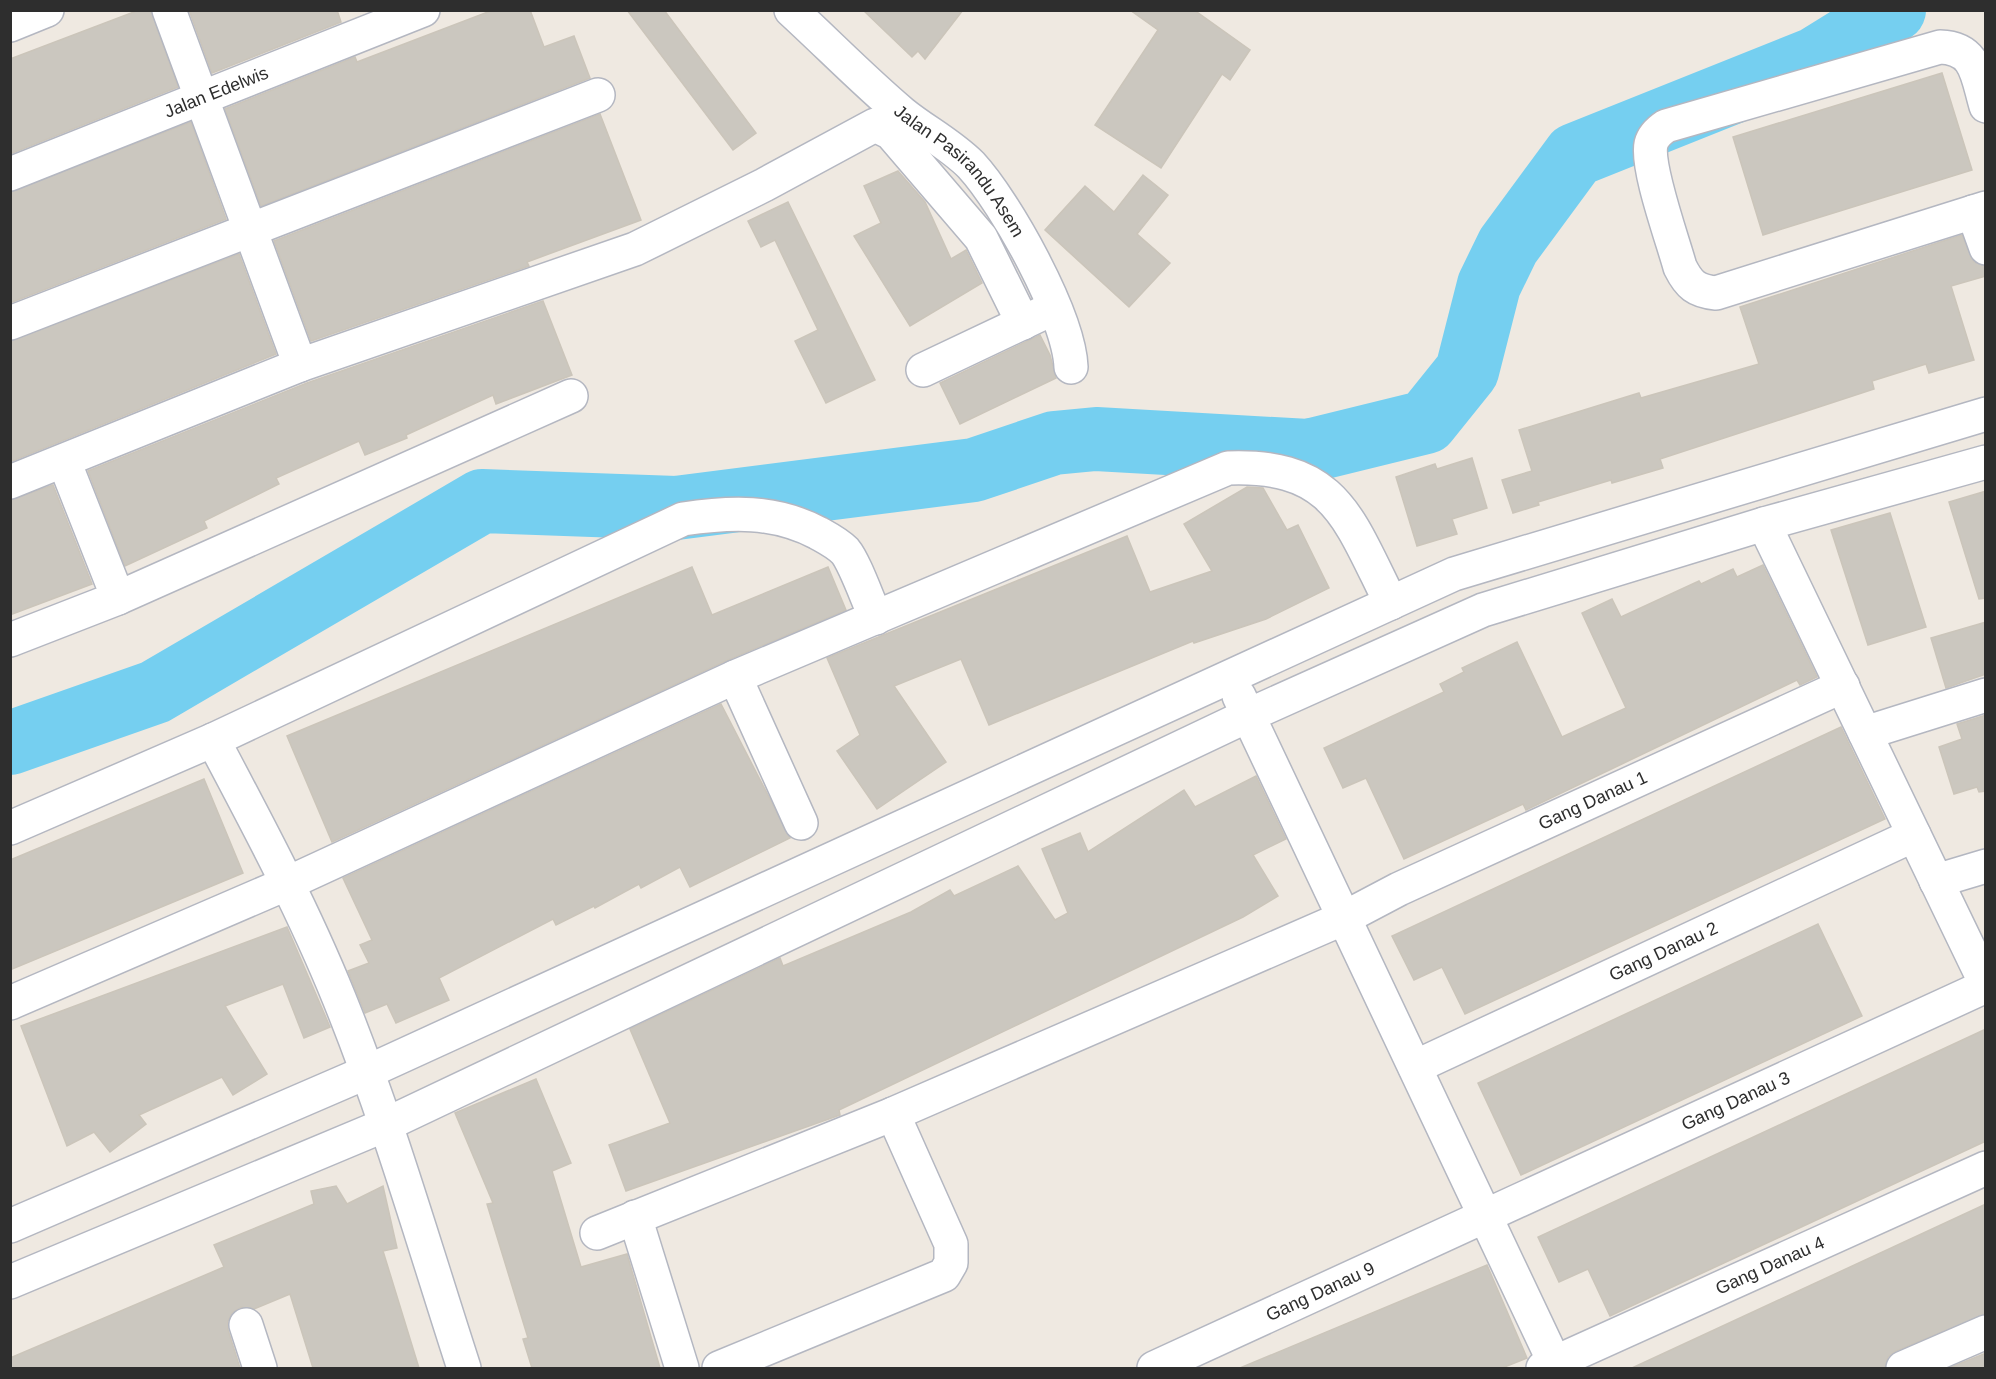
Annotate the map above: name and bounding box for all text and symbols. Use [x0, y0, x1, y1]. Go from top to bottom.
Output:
street label: Jalan Edelwis [161, 62, 271, 122]
street label: Jalan Pasirandu Asem [890, 101, 1028, 241]
street label: Gang Danau 1 [1535, 767, 1650, 834]
street label: Gang Danau 2 [1606, 918, 1721, 985]
street label: Gang Danau 3 [1678, 1067, 1793, 1134]
street label: Gang Danau 4 [1712, 1232, 1827, 1299]
street label: Gang Danau 9 [1263, 1258, 1378, 1325]

